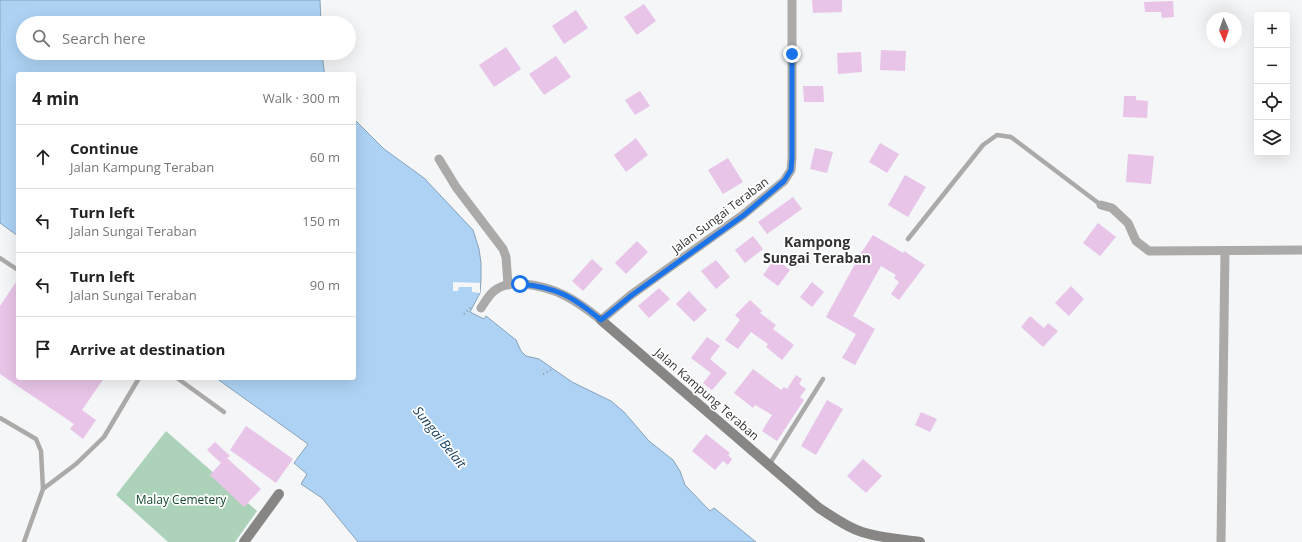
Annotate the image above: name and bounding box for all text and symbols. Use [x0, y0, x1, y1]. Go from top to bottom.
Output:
north arrow [1206, 12, 1242, 48]
map controls [1254, 12, 1290, 156]
button: + [1254, 12, 1290, 48]
search box [16, 16, 356, 60]
icon: search [30, 27, 52, 49]
text: Search here [62, 28, 146, 48]
route end [783, 45, 801, 63]
button: − [1254, 48, 1290, 84]
button: locate [1254, 84, 1290, 120]
text: 4 min [32, 87, 79, 110]
text: Walk · 300 m [263, 89, 340, 107]
button: layers [1254, 120, 1290, 156]
text: Continue [70, 138, 138, 158]
icon: ahead [32, 146, 54, 168]
text: 60 m [310, 148, 340, 166]
text: Jalan Kampung Teraban [70, 158, 214, 176]
street label: Jalan Sungai Teraban [667, 173, 772, 258]
text: Turn left [70, 202, 135, 222]
icon: left [32, 210, 54, 232]
text: 150 m [302, 212, 340, 230]
text: Jalan Sungai Teraban [70, 222, 197, 240]
district label: Kampong Sungai Teraban [763, 232, 871, 267]
text: Turn left [70, 266, 135, 286]
icon: left [32, 274, 54, 296]
route start [511, 275, 529, 293]
text: 90 m [310, 276, 340, 294]
text: Jalan Sungai Teraban [70, 286, 197, 304]
icon: arrive [32, 338, 54, 360]
text: Arrive at destination [70, 339, 225, 359]
street label: Jalan Kampung Teraban [650, 343, 763, 444]
water label: Sungai Belait [409, 402, 471, 472]
park label: Malay Cemetery [136, 491, 227, 508]

